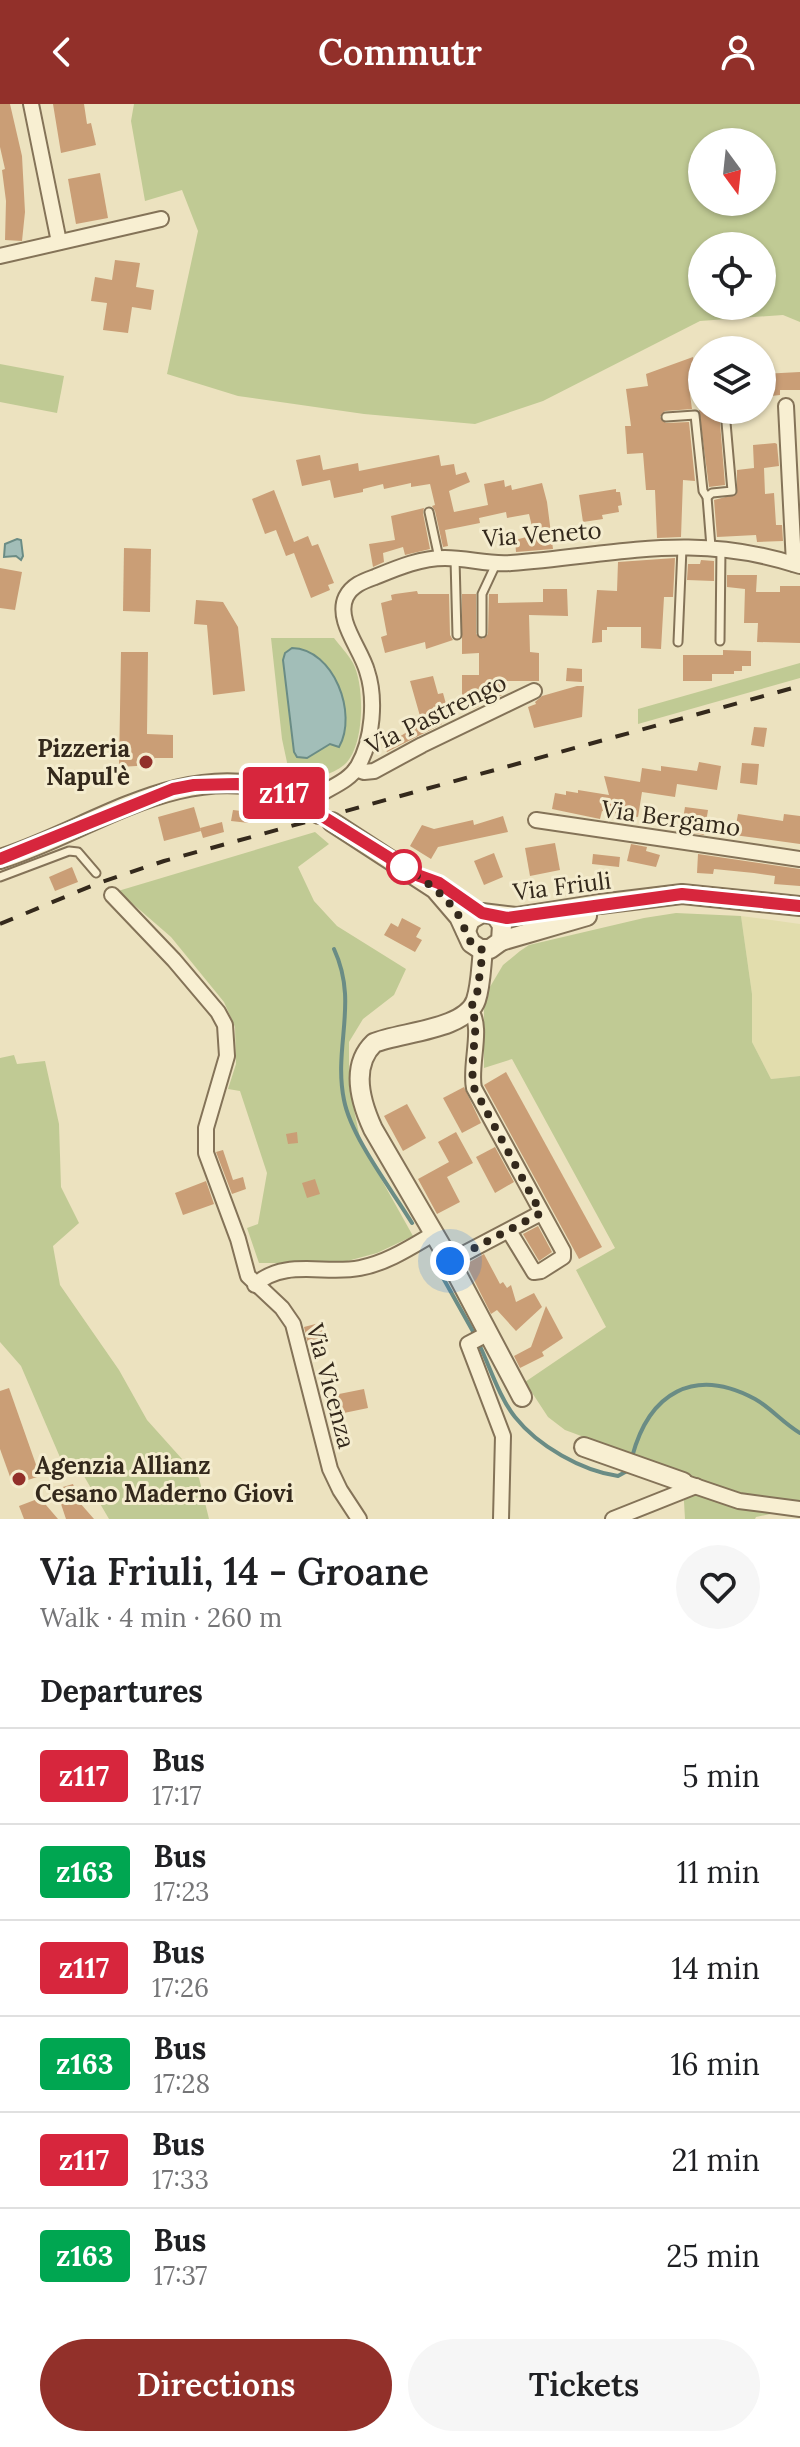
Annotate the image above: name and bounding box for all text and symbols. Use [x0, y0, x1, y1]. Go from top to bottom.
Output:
text: Commutr [318, 29, 482, 75]
icon: back [40, 30, 84, 74]
icon: person [716, 30, 760, 74]
north arrow [688, 128, 776, 216]
map controls [688, 128, 776, 424]
button: locate [688, 232, 776, 320]
button: layers [688, 336, 776, 424]
street label: Via Veneto [480, 514, 603, 554]
street label: Via Pastrengo [360, 667, 512, 762]
place label: Pizzeria Napul'è [37, 733, 130, 792]
marker: Pizzeria Napul'è [137, 753, 155, 771]
line badge: z117 [228, 767, 340, 819]
text: z117 [259, 775, 309, 811]
street label: Via Bergamo [598, 793, 743, 843]
unlabelled marker [387, 850, 421, 884]
street label: Via Friuli [510, 865, 613, 908]
your location [430, 1241, 470, 1281]
street label: Via Vicenza [299, 1319, 362, 1452]
place label: Agenzia Allianz Cesano Maderno Giovi [35, 1450, 294, 1509]
marker: Agenzia Allianz Cesano Maderno Giovi [10, 1470, 28, 1488]
button: heart [676, 1545, 760, 1629]
text: Via Friuli, 14 - Groane [40, 1547, 429, 1595]
text: Walk · 4 min · 260 m [40, 1601, 282, 1634]
text: Departures [40, 1672, 203, 1710]
text: Bus [152, 1741, 205, 1779]
text: 5 min [682, 1757, 760, 1795]
text: z117 [59, 1758, 109, 1794]
text: 17:17 [152, 1779, 201, 1812]
text: Bus [154, 1837, 206, 1875]
text: 11 min [677, 1853, 760, 1891]
text: z163 [56, 1854, 114, 1890]
text: 17:23 [154, 1875, 210, 1908]
text: Bus [152, 1933, 205, 1971]
text: 14 min [671, 1949, 760, 1987]
text: z117 [59, 1950, 109, 1986]
text: 17:26 [152, 1971, 209, 2004]
text: Bus [154, 2029, 206, 2067]
text: 16 min [670, 2045, 760, 2083]
text: z163 [56, 2046, 114, 2082]
text: 17:28 [154, 2067, 210, 2100]
text: Bus [152, 2125, 205, 2163]
text: 21 min [672, 2141, 760, 2179]
text: z117 [59, 2142, 109, 2178]
text: 17:33 [152, 2163, 209, 2196]
text: Bus [154, 2221, 206, 2259]
text: 25 min [666, 2237, 760, 2275]
text: z163 [56, 2238, 114, 2274]
text: 17:37 [154, 2259, 207, 2292]
button: Directions [40, 2339, 392, 2431]
button: Tickets [408, 2339, 760, 2431]

